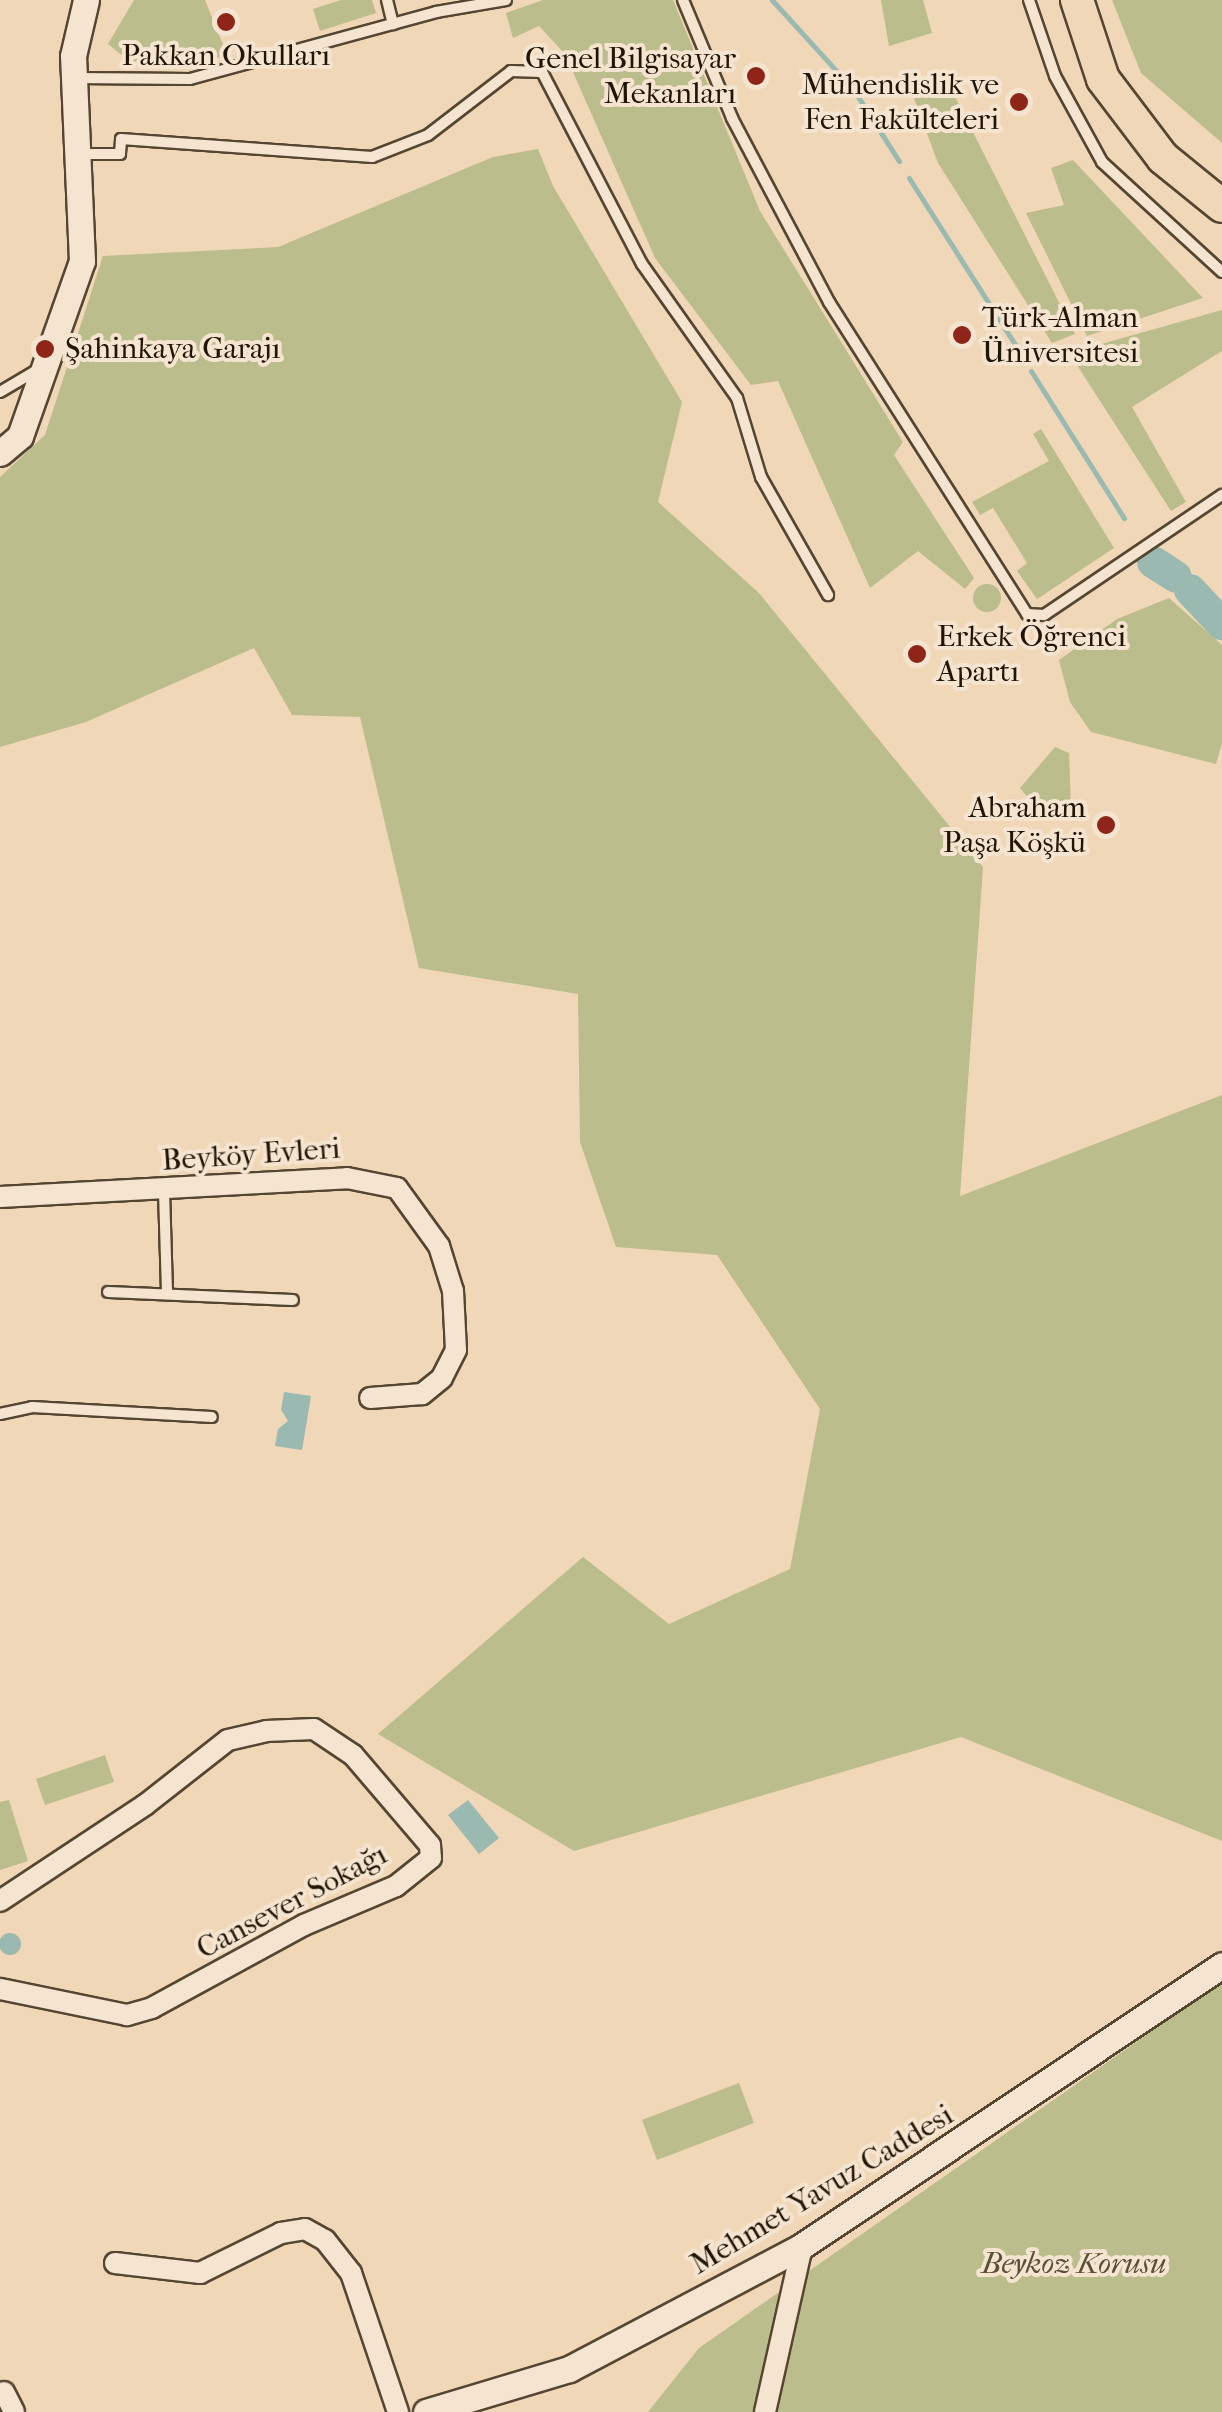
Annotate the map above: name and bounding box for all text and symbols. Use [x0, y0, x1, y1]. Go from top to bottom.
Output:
marker: Pakkan Okulları [215, 11, 237, 33]
place label: Pakkan Okulları [122, 38, 330, 74]
place label: Genel Bilgisayar Mekanları [525, 41, 736, 112]
marker: Genel Bilgisayar Mekanları [745, 65, 767, 87]
place label: Mühendislik ve Fen Fakülteleri [802, 67, 999, 138]
marker: Mühendislik ve Fen Fakülteleri [1008, 91, 1030, 113]
place label: Türk-Alman Üniversitesi [982, 300, 1138, 370]
marker: Türk-Alman Üniversitesi [951, 324, 973, 346]
place label: Şahinkaya Garajı [65, 331, 280, 367]
marker: Şahinkaya Garajı [34, 338, 56, 360]
place label: Erkek Öğrenci Apartı [937, 619, 1126, 690]
marker: Erkek Öğrenci Apartı [906, 643, 928, 665]
place label: Abraham Paşa Köşkü [943, 790, 1086, 860]
marker: Abraham Paşa Köşkü [1095, 814, 1117, 836]
street label: Beyköy Evleri [161, 1131, 341, 1179]
street label: Cansever Sokağı [191, 1837, 393, 1967]
street label: Mehmet Yavuz Caddesi [684, 2097, 960, 2283]
park label: Beykoz Korusu [982, 2246, 1166, 2282]

